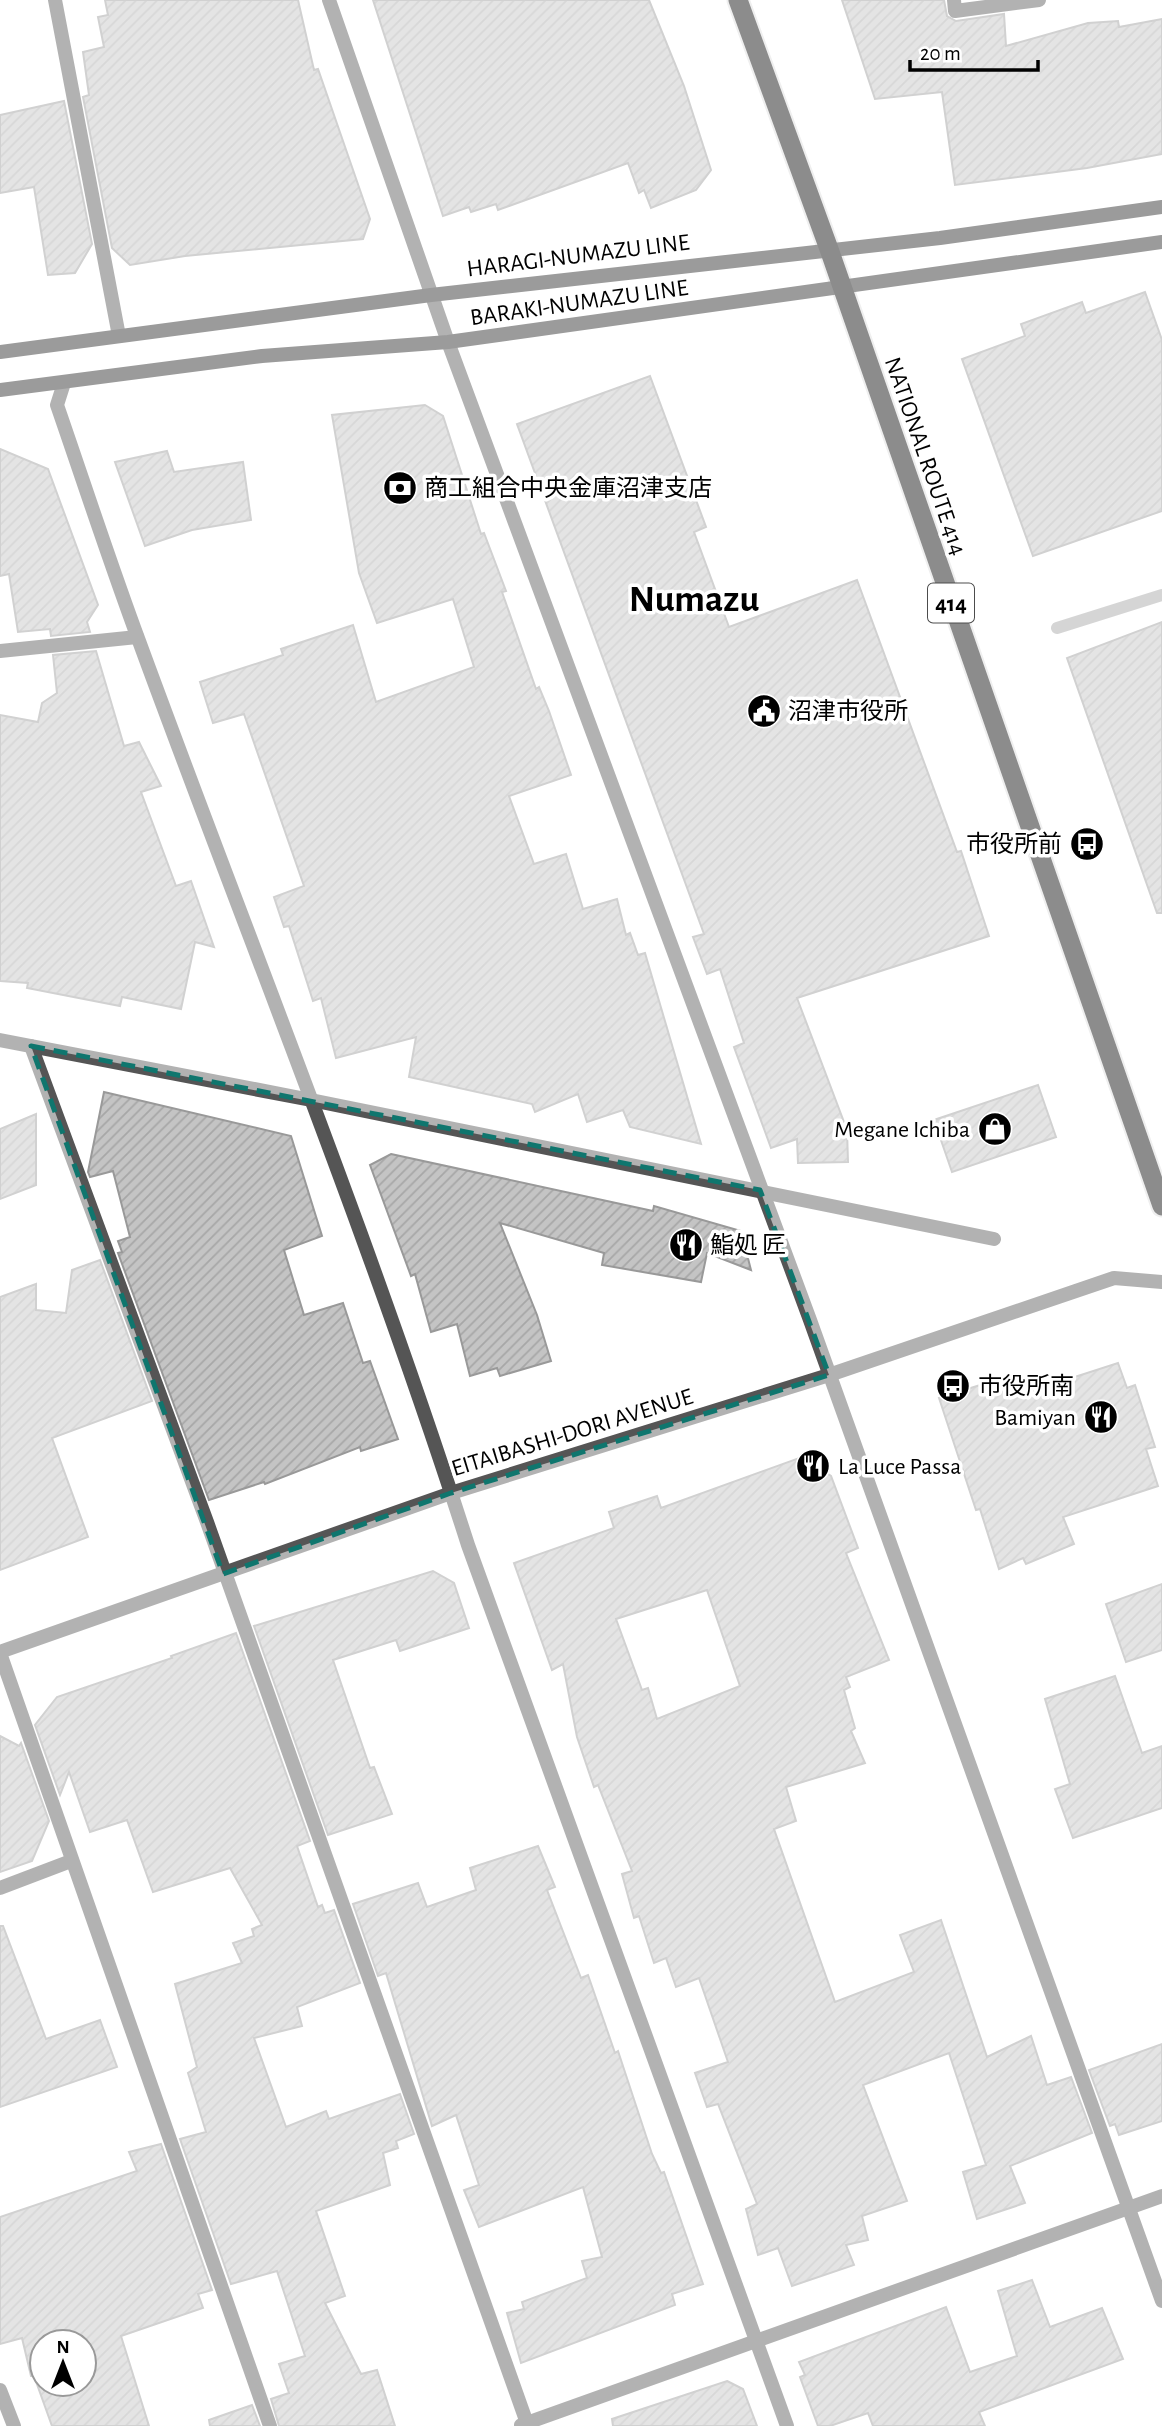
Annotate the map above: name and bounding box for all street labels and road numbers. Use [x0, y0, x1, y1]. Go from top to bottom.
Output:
street label: HARAGI-NUMAZU LINE [465, 230, 691, 282]
street label: BARAKI-NUMAZU LINE [469, 276, 690, 330]
street label: NATIONAL ROUTE 414 [880, 354, 970, 559]
road number: 414 [928, 583, 974, 622]
street label: EITAIBASHI-DORI AVENUE [449, 1385, 696, 1481]

